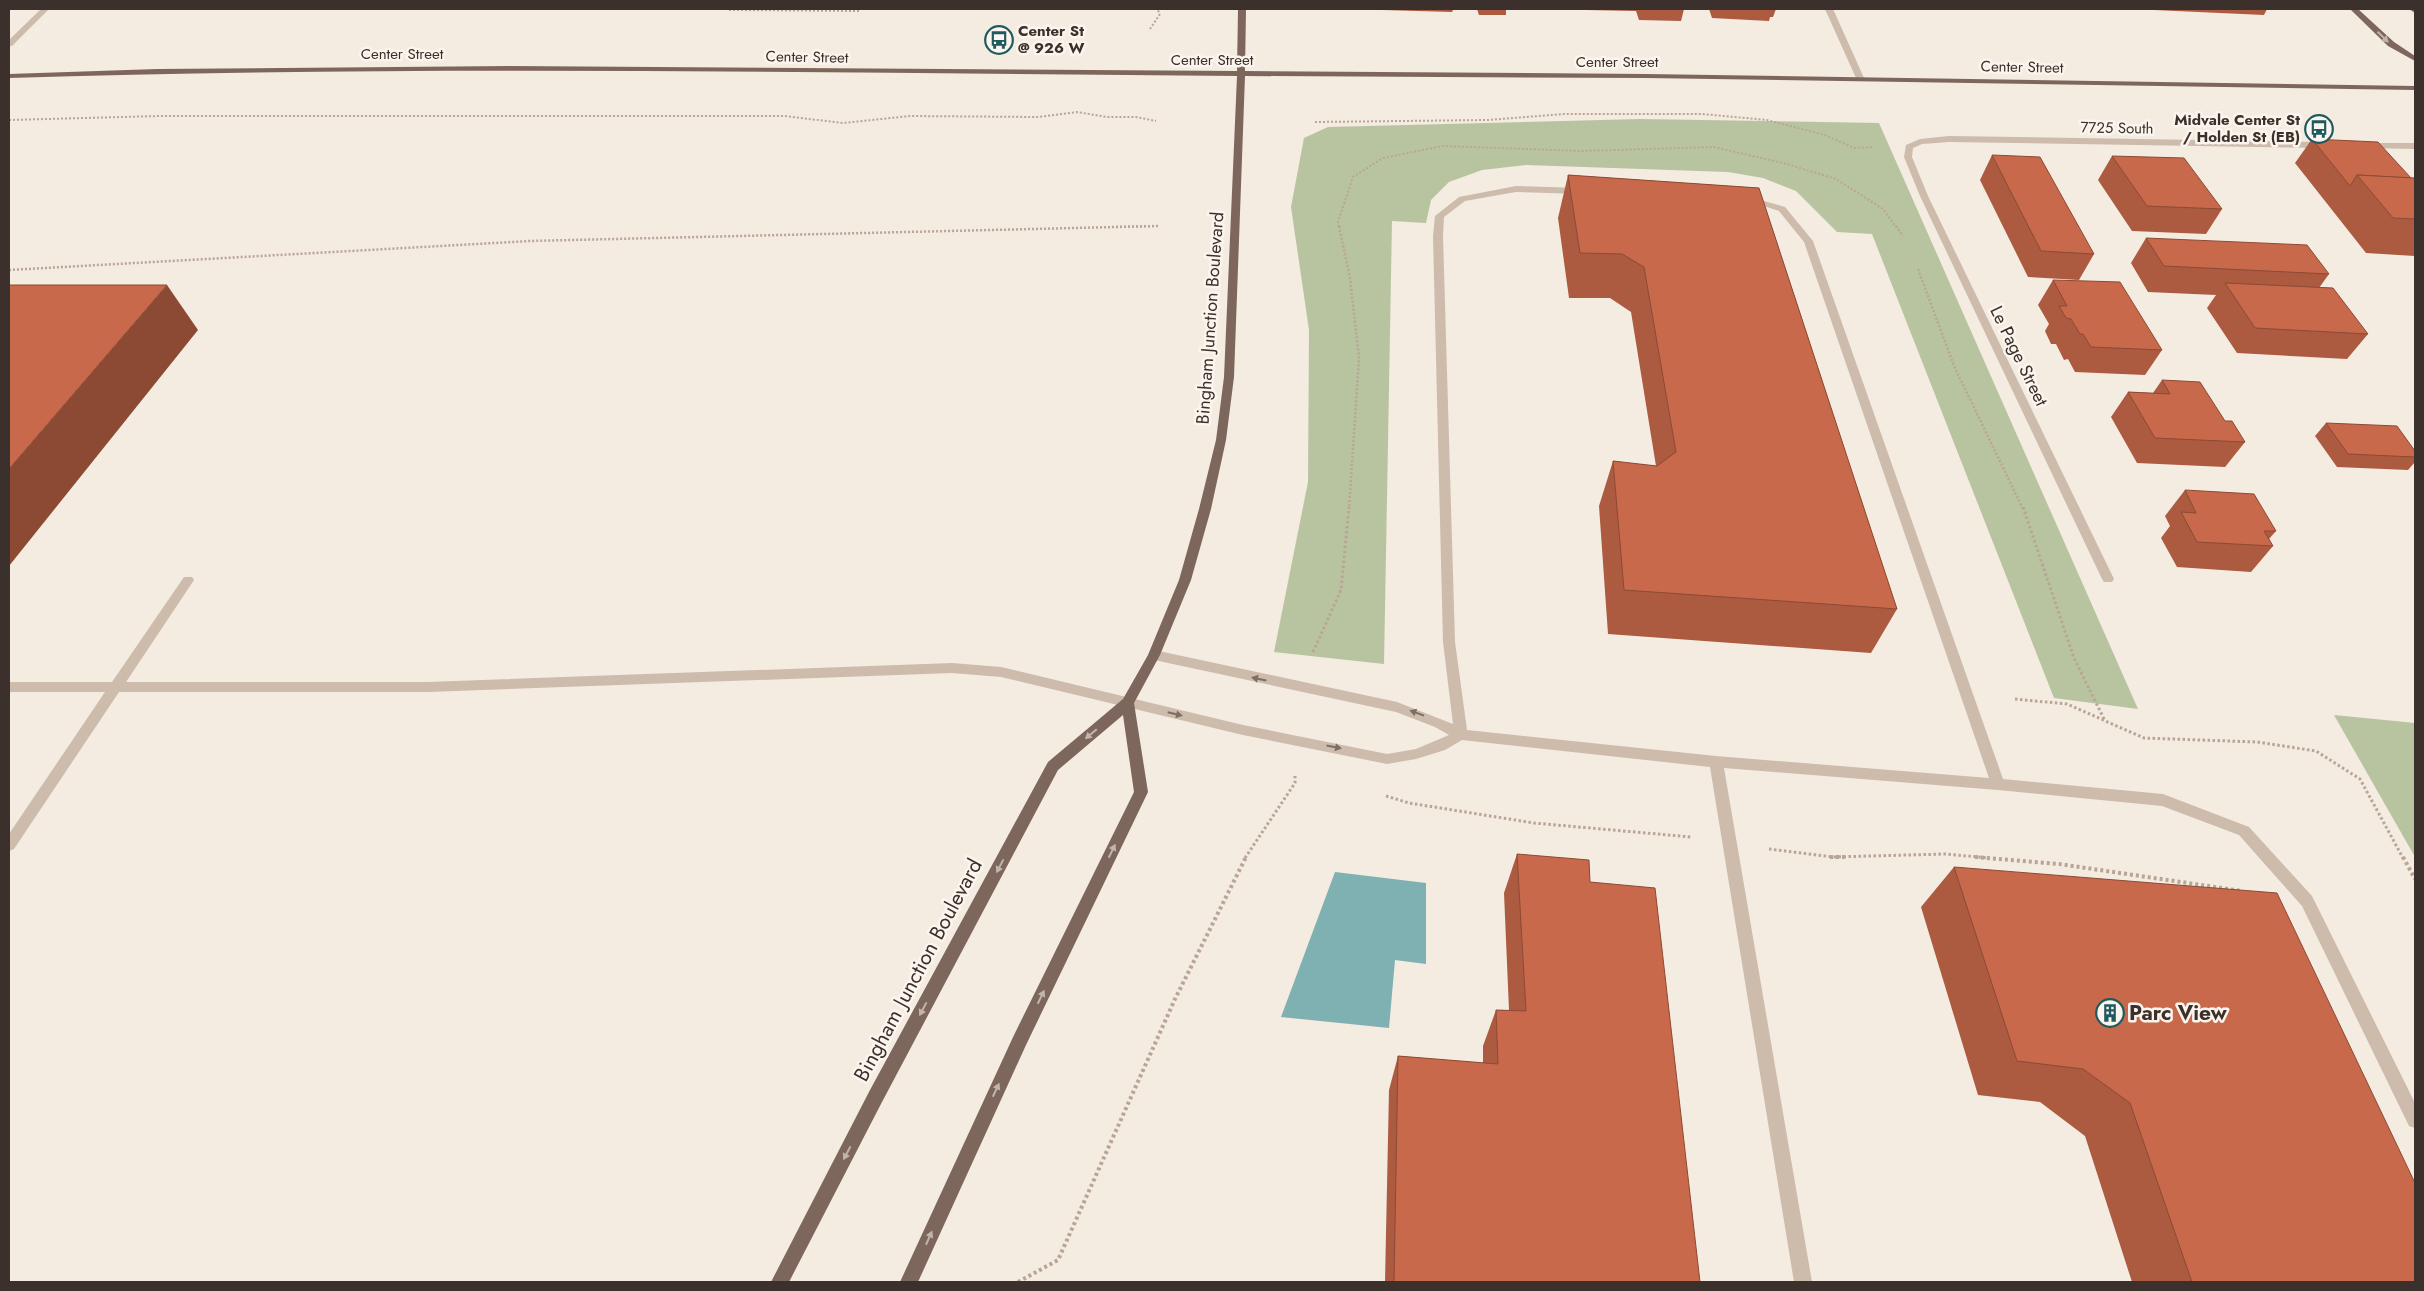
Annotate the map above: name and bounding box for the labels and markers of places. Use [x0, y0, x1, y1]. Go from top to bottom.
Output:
place label: Center St @ 926 W [1018, 20, 1084, 59]
bus stop icon: Center St @ 926 W [984, 25, 1014, 55]
place label: Midvale Center St / Holden St (EB) [2174, 109, 2300, 148]
bus stop icon: Midvale Center St / Holden St (EB) [2304, 114, 2334, 144]
building icon: Parc View [2095, 998, 2125, 1028]
place label: Parc View [2129, 998, 2228, 1028]

